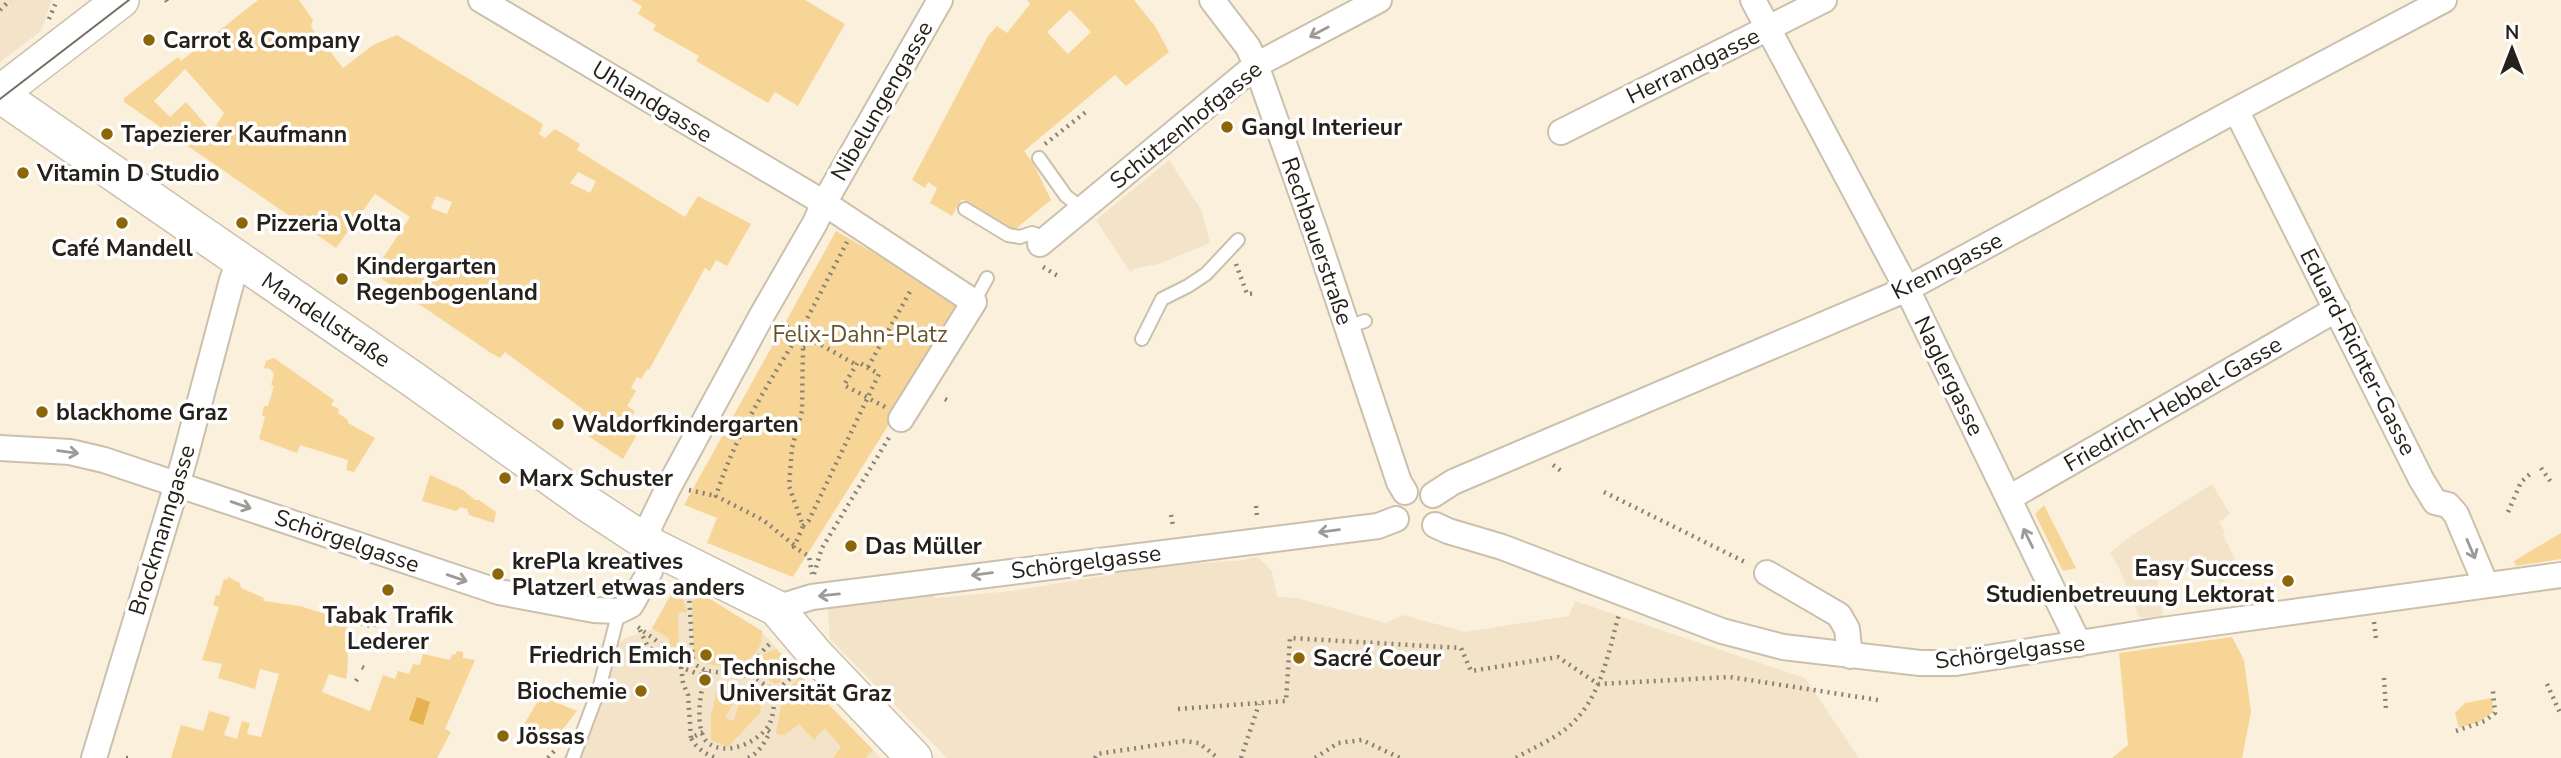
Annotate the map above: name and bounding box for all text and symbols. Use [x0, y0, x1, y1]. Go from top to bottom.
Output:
north arrow [2477, 14, 2547, 84]
street label: Nibelungengasse [824, 15, 940, 187]
street label: Herrandgasse [1621, 20, 1765, 112]
text: N [2505, 20, 2519, 46]
place label: Carrot & Company [163, 25, 361, 56]
one-way arrow [1309, 26, 1330, 39]
marker: Carrot & Company [141, 32, 157, 48]
street label: Uhlandgasse [586, 54, 718, 150]
street label: Schützenhofgasse [1103, 54, 1269, 196]
place label: Gangl Interieur [1241, 112, 1402, 143]
place label: Tapezierer Kaufmann [121, 119, 347, 150]
marker: Gangl Interieur [1219, 119, 1235, 135]
marker: Tapezierer Kaufmann [99, 126, 115, 142]
street label: Rechbauerstraße [1274, 153, 1360, 329]
place label: Vitamin D Studio [36, 158, 220, 189]
marker: Vitamin D Studio [15, 165, 31, 181]
place label: Pizzeria Volta [256, 208, 401, 239]
marker: Café Mandell [114, 215, 130, 231]
marker: Pizzeria Volta [234, 215, 250, 231]
street label: Krenngasse [1886, 225, 2008, 307]
place label: Café Mandell [51, 233, 193, 264]
street label: Eduard-Richter-Gasse [2292, 243, 2424, 461]
place label: Kindergarten Regenbogenland [356, 251, 538, 308]
street label: Mandellstraße [255, 265, 397, 375]
marker: Kindergarten Regenbogenland [334, 271, 350, 287]
street label: Naglergasse [1907, 311, 1991, 441]
park label: Felix-Dahn-Platz [772, 319, 948, 350]
street label: Friedrich-Hebbel-Gasse [2058, 329, 2288, 479]
place label: blackhome Graz [56, 397, 228, 428]
marker: blackhome Graz [34, 404, 50, 420]
place label: Waldorfkindergarten [572, 409, 799, 440]
marker: Waldorfkindergarten [550, 416, 566, 432]
street label: Brockmanngasse [121, 441, 203, 619]
one-way arrow [56, 446, 79, 459]
place label: Marx Schuster [519, 463, 673, 494]
marker: Marx Schuster [497, 470, 513, 486]
one-way arrow [230, 500, 252, 512]
street label: Schörgelgasse [270, 502, 424, 580]
one-way arrow [1318, 525, 1341, 538]
one-way arrow [2021, 528, 2034, 550]
place label: Das Müller [865, 531, 982, 562]
street label: Schörgelgasse [1009, 537, 1163, 587]
marker: Das Müller [843, 538, 859, 554]
one-way arrow [2465, 538, 2478, 560]
place label: krePla kreatives Platzerl etwas anders [512, 546, 745, 603]
place label: Easy Success Studienbetreuung Lektorat [1986, 553, 2274, 610]
marker: krePla kreatives Platzerl etwas anders [490, 566, 506, 582]
one-way arrow [971, 568, 994, 581]
one-way arrow [445, 573, 467, 585]
marker: Easy Success Studienbetreuung Lektorat [2280, 573, 2296, 589]
marker: Tabak Trafik Lederer [380, 582, 396, 598]
one-way arrow [818, 589, 841, 602]
place label: Tabak Trafik Lederer [323, 600, 454, 657]
street label: Schörgelgasse [1933, 627, 2087, 677]
place label: Friedrich Emich [529, 640, 692, 671]
place label: Sacré Coeur [1313, 643, 1441, 674]
marker: Friedrich Emich [698, 647, 714, 663]
marker: Sacré Coeur [1291, 650, 1307, 666]
place label: Technische Universität Graz [719, 652, 892, 709]
marker: Technische Universität Graz [697, 672, 713, 688]
place label: Biochemie [517, 676, 627, 707]
marker: Biochemie [633, 683, 649, 699]
place label: Jössas [516, 721, 585, 752]
marker: Jössas [495, 728, 511, 744]

